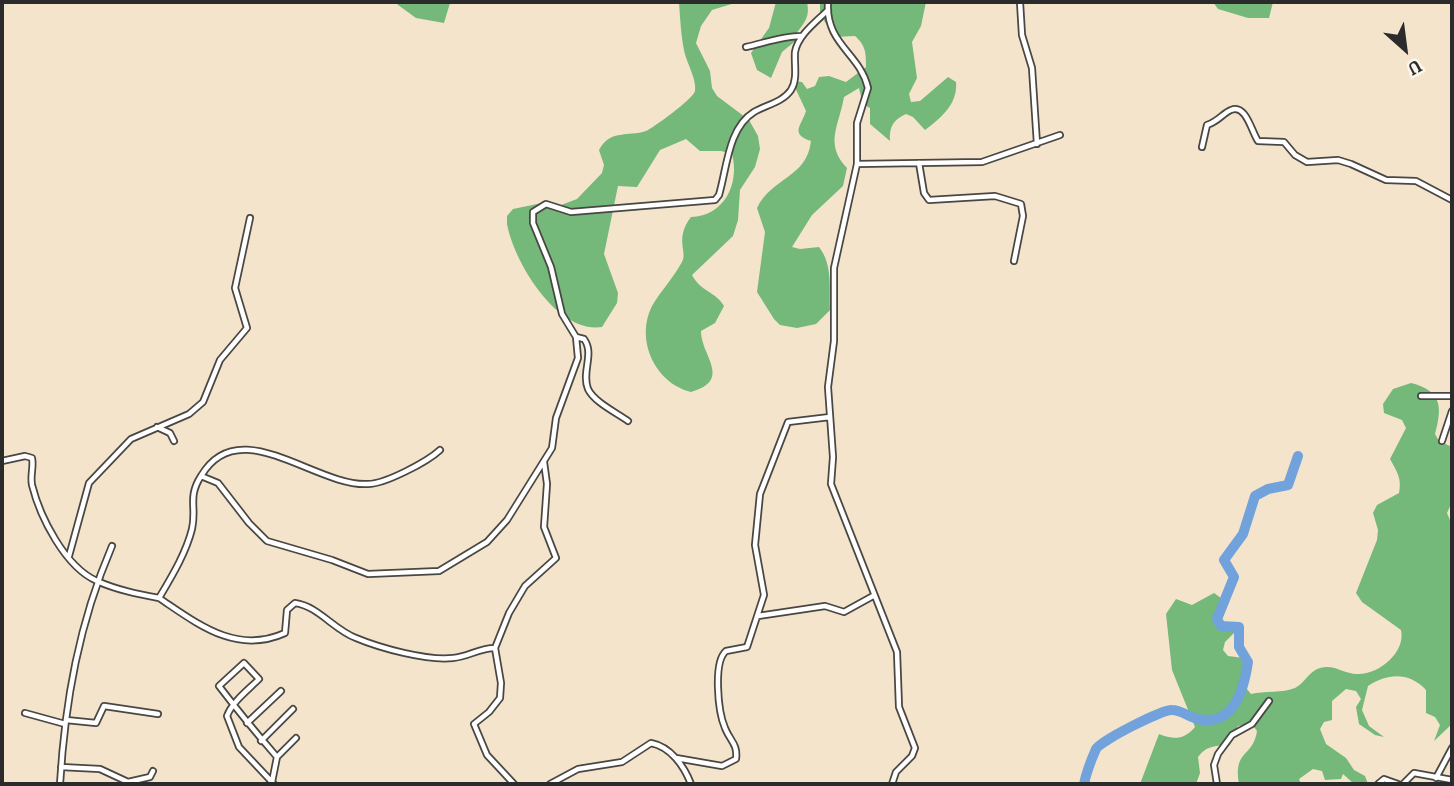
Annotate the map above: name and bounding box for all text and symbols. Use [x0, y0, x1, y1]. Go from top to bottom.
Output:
north arrow [1370, 14, 1440, 84]
text: U [1403, 53, 1426, 82]

